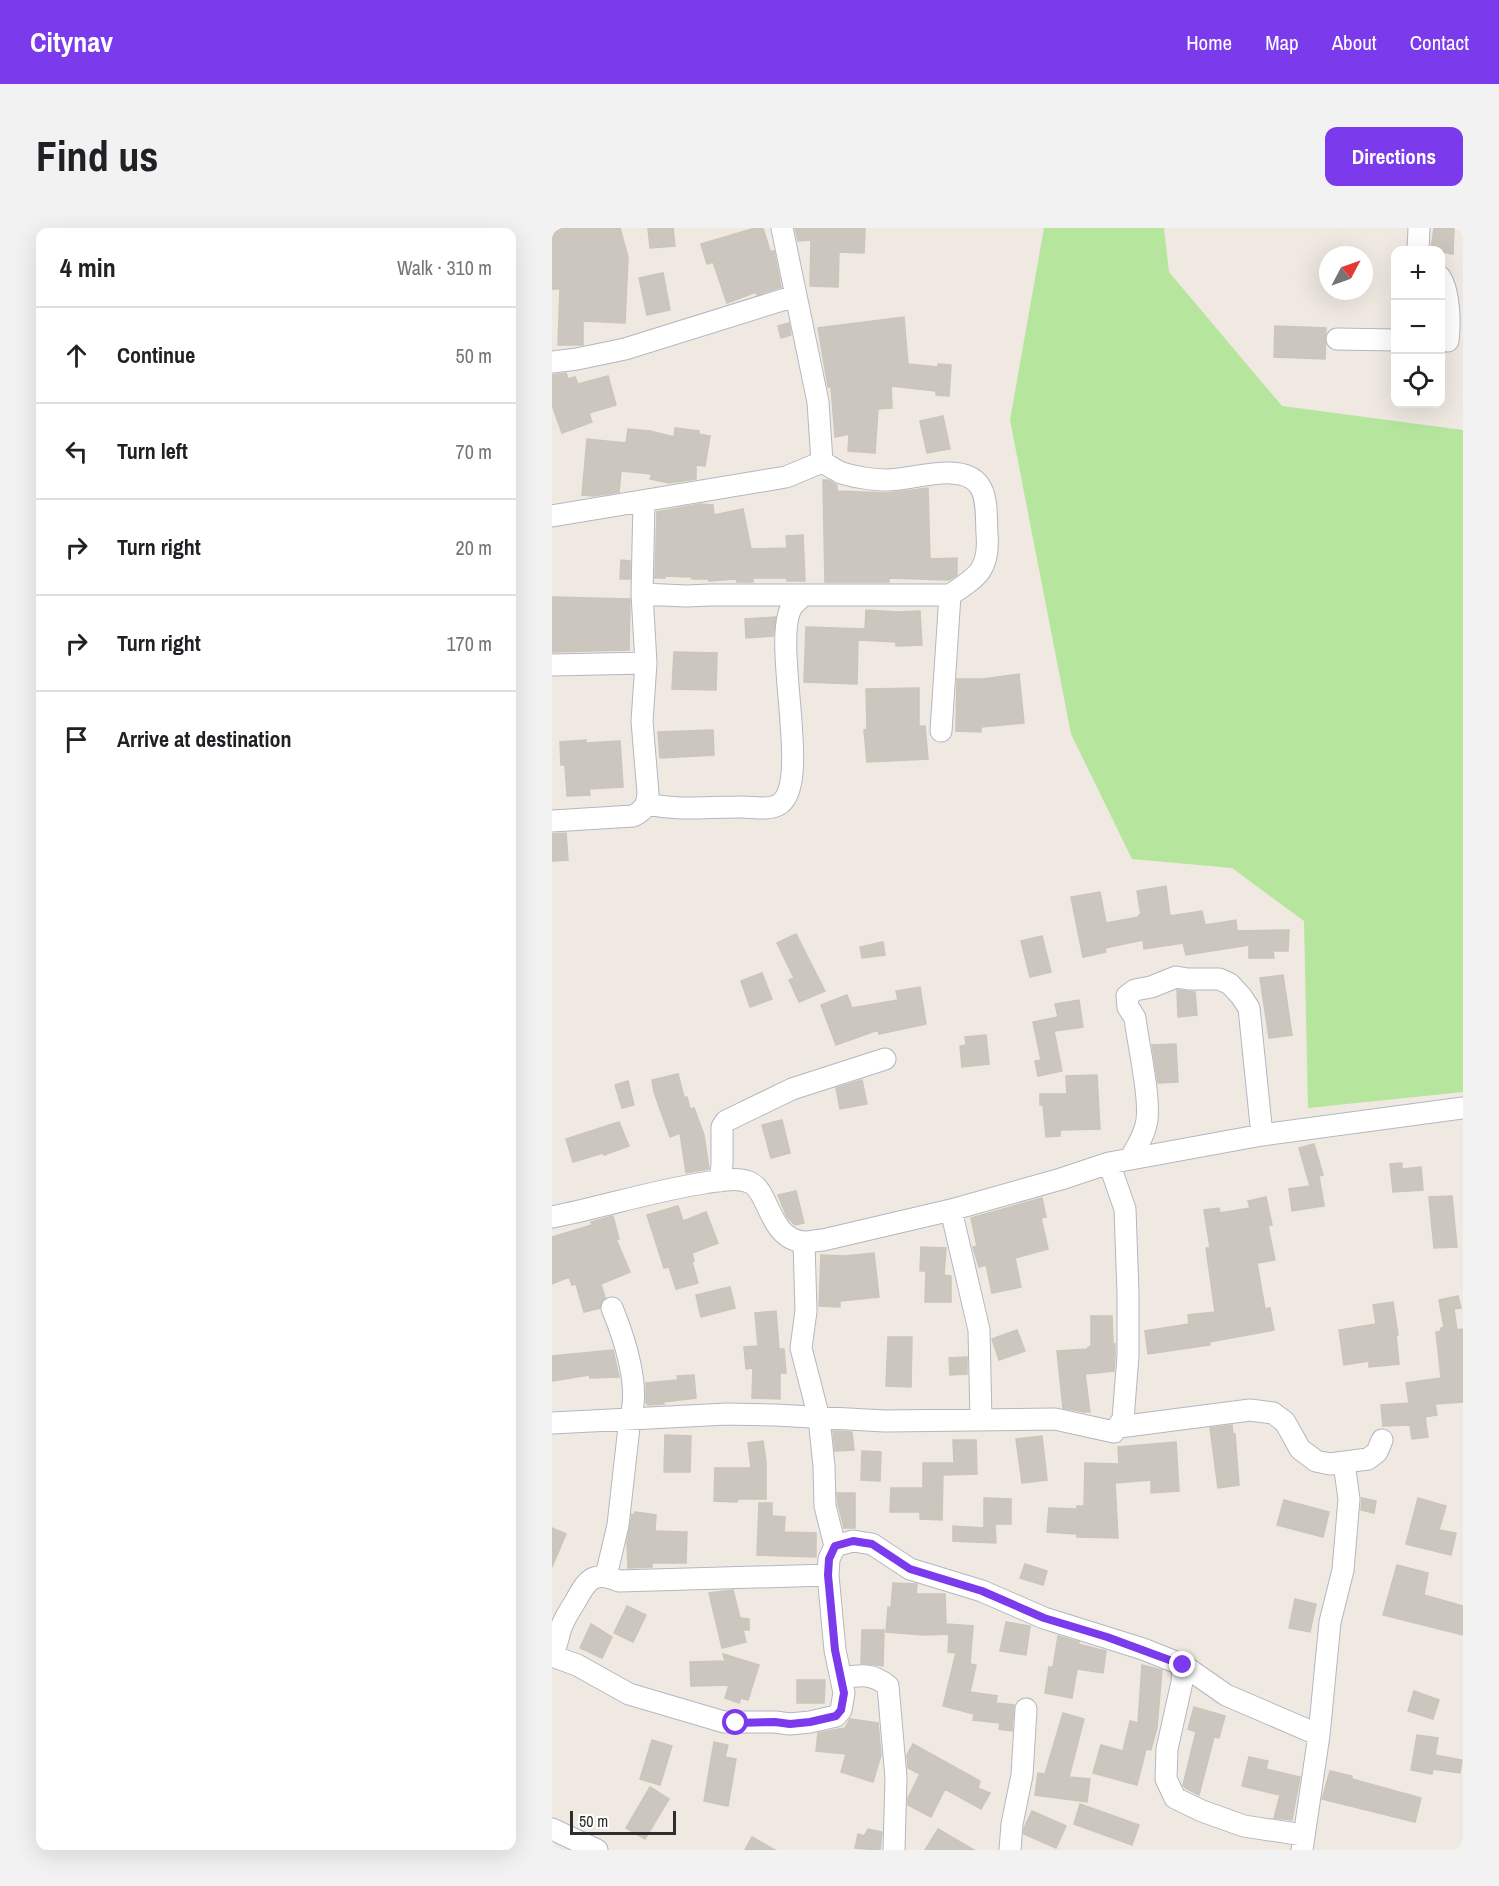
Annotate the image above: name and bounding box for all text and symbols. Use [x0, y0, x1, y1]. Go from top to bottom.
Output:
text: Citynav [30, 23, 113, 61]
text: Home [1186, 28, 1232, 57]
text: Map [1265, 28, 1299, 57]
text: About [1332, 28, 1377, 57]
text: Contact [1410, 28, 1469, 57]
button: Directions [1325, 127, 1463, 186]
text: Find us [36, 128, 158, 184]
north arrow [1319, 246, 1373, 300]
map controls [1391, 246, 1445, 408]
button: + [1391, 246, 1445, 300]
text: 4 min [60, 250, 116, 285]
text: Walk · 310 m [397, 254, 492, 281]
button: − [1391, 300, 1445, 354]
icon: ahead [60, 339, 93, 372]
text: Continue [117, 340, 195, 370]
text: 50 m [456, 342, 492, 369]
button: locate [1391, 354, 1445, 408]
icon: left [60, 435, 93, 468]
text: Turn left [117, 436, 188, 466]
text: 70 m [456, 438, 492, 465]
icon: right [60, 531, 93, 564]
text: Turn right [117, 532, 201, 562]
text: 20 m [456, 534, 492, 561]
icon: right [60, 627, 93, 660]
text: Turn right [117, 628, 201, 658]
text: 170 m [446, 630, 492, 657]
icon: arrive [60, 723, 93, 756]
text: Arrive at destination [117, 724, 291, 754]
route end [1169, 1651, 1195, 1677]
route start [722, 1709, 748, 1735]
scale bar [570, 1808, 676, 1836]
text: 50 m [579, 1810, 608, 1832]

